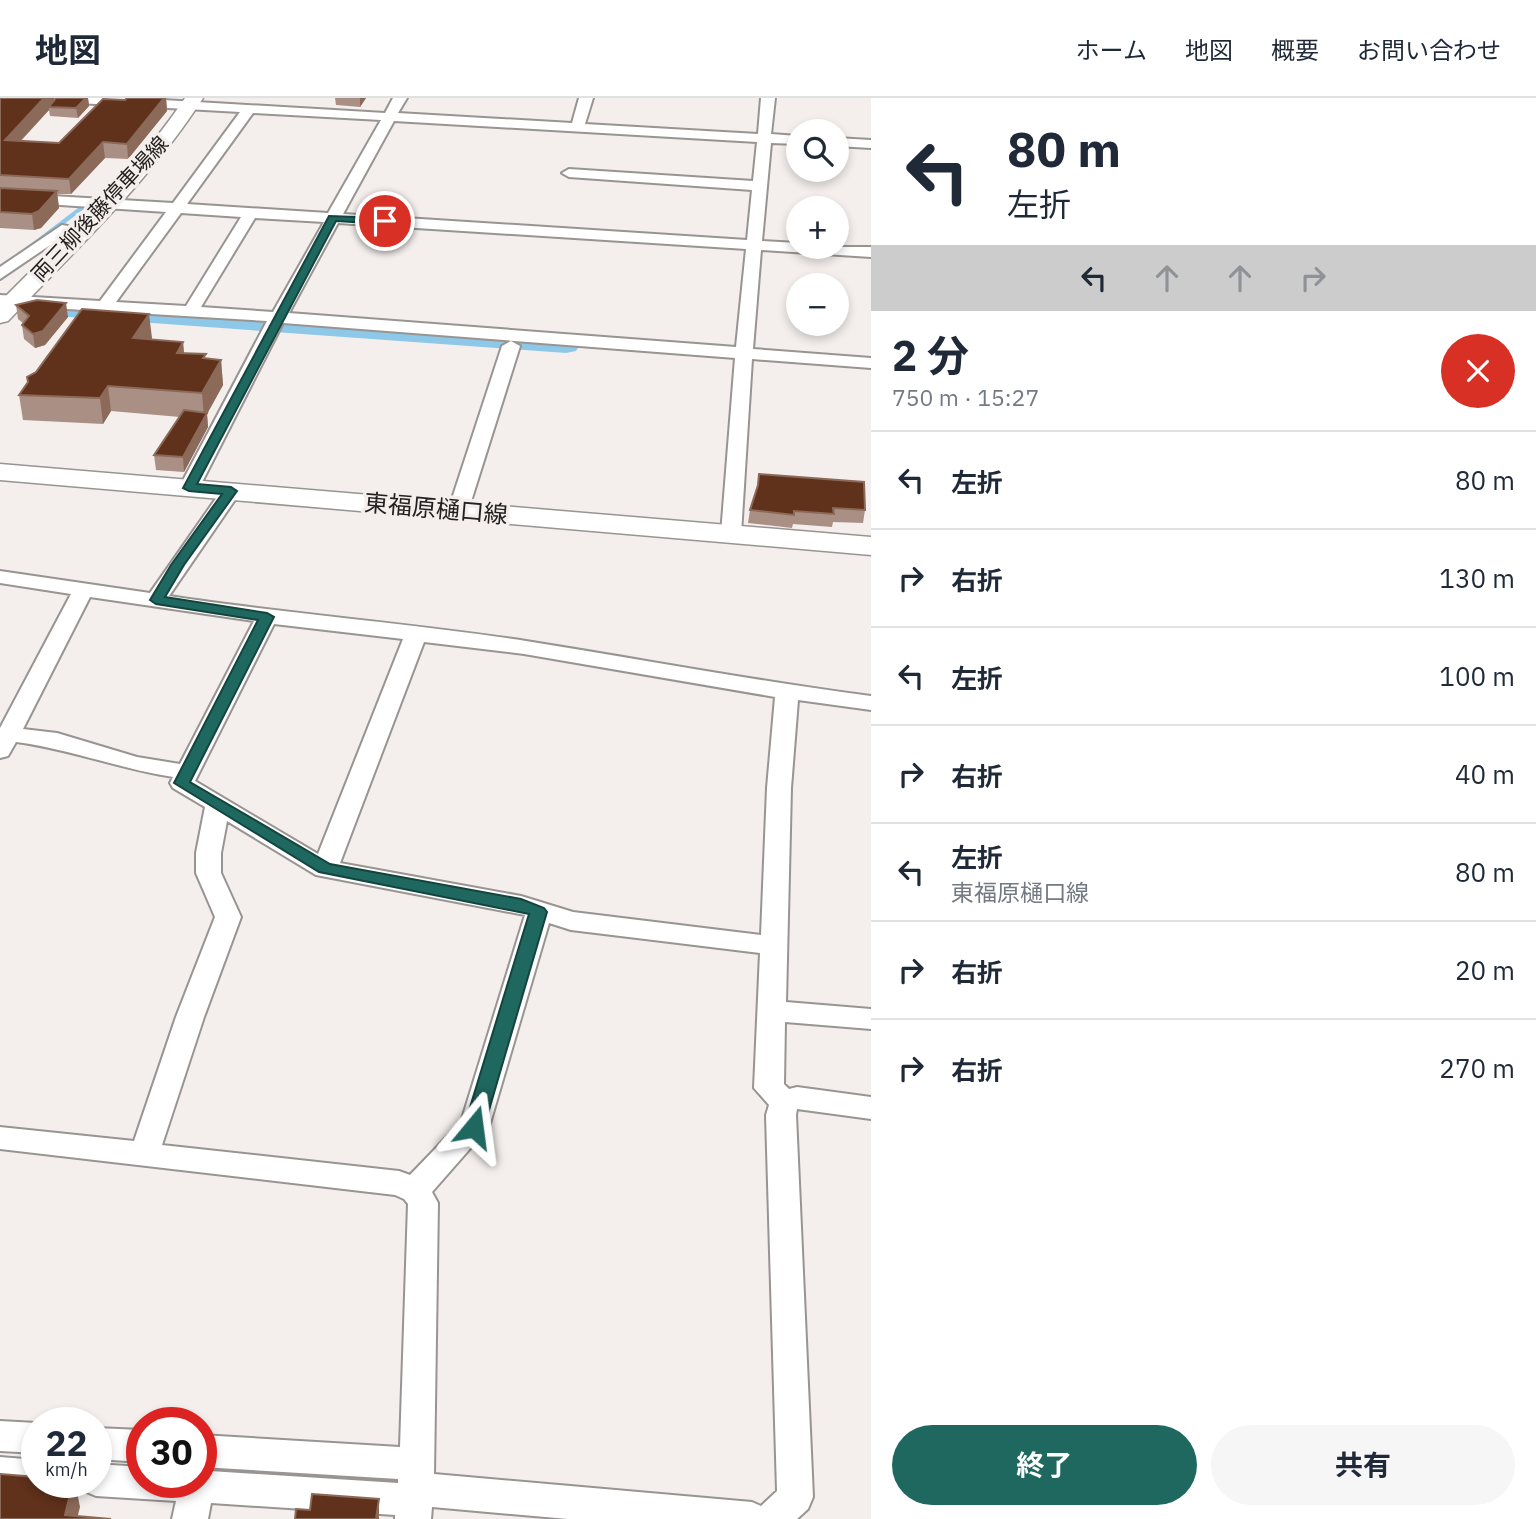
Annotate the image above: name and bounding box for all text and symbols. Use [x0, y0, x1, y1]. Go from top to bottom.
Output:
text: 地図 [35, 28, 101, 71]
text: ホーム [1076, 34, 1147, 66]
text: 地図 [1185, 34, 1233, 66]
text: 概要 [1271, 34, 1319, 66]
text: お問い合わせ [1357, 34, 1501, 66]
text: 80 m [1007, 117, 1121, 180]
map controls [786, 119, 849, 336]
button: search [786, 119, 849, 182]
icon: left [892, 126, 983, 217]
street label: 両三柳後藤停車場線 [25, 130, 174, 287]
text: 左折 [1007, 183, 1071, 225]
pin [355, 191, 415, 251]
button: + [786, 196, 849, 259]
icon: arrive [366, 202, 404, 240]
icon: left [1075, 259, 1113, 297]
icon: ahead [1148, 259, 1186, 297]
icon: ahead [1221, 259, 1259, 297]
icon: right [1294, 259, 1332, 297]
button: − [786, 273, 849, 336]
text: 2 分 [892, 328, 969, 383]
button: close [1441, 334, 1515, 408]
text: 750 m · 15:27 [892, 382, 1039, 412]
icon: left [892, 461, 930, 499]
text: 80 m [1455, 463, 1515, 497]
text: 左折 [951, 465, 1003, 499]
street label: 東福原樋口線 [363, 486, 509, 530]
icon: right [892, 559, 930, 597]
text: 130 m [1439, 561, 1515, 595]
text: 右折 [951, 563, 1003, 597]
icon: left [892, 657, 930, 695]
text: 100 m [1439, 659, 1515, 693]
text: 左折 [951, 661, 1003, 695]
icon: right [892, 755, 930, 793]
text: 40 m [1455, 757, 1515, 791]
text: 右折 [951, 759, 1003, 793]
text: 左折 [951, 840, 1003, 874]
icon: left [892, 853, 930, 891]
text: 80 m [1455, 855, 1515, 889]
text: 東福原樋口線 [951, 877, 1089, 907]
icon: right [892, 951, 930, 989]
text: 20 m [1455, 953, 1515, 987]
text: 右折 [951, 955, 1003, 989]
icon: right [892, 1049, 930, 1087]
text: 270 m [1439, 1051, 1515, 1085]
text: 右折 [951, 1053, 1003, 1087]
position arrow [437, 1090, 511, 1164]
speed limit sign: 30 [126, 1407, 217, 1498]
text: 22 [45, 1420, 88, 1466]
button: 終了 [892, 1425, 1197, 1505]
button: 共有 [1211, 1425, 1515, 1505]
text: km/h [45, 1458, 88, 1481]

